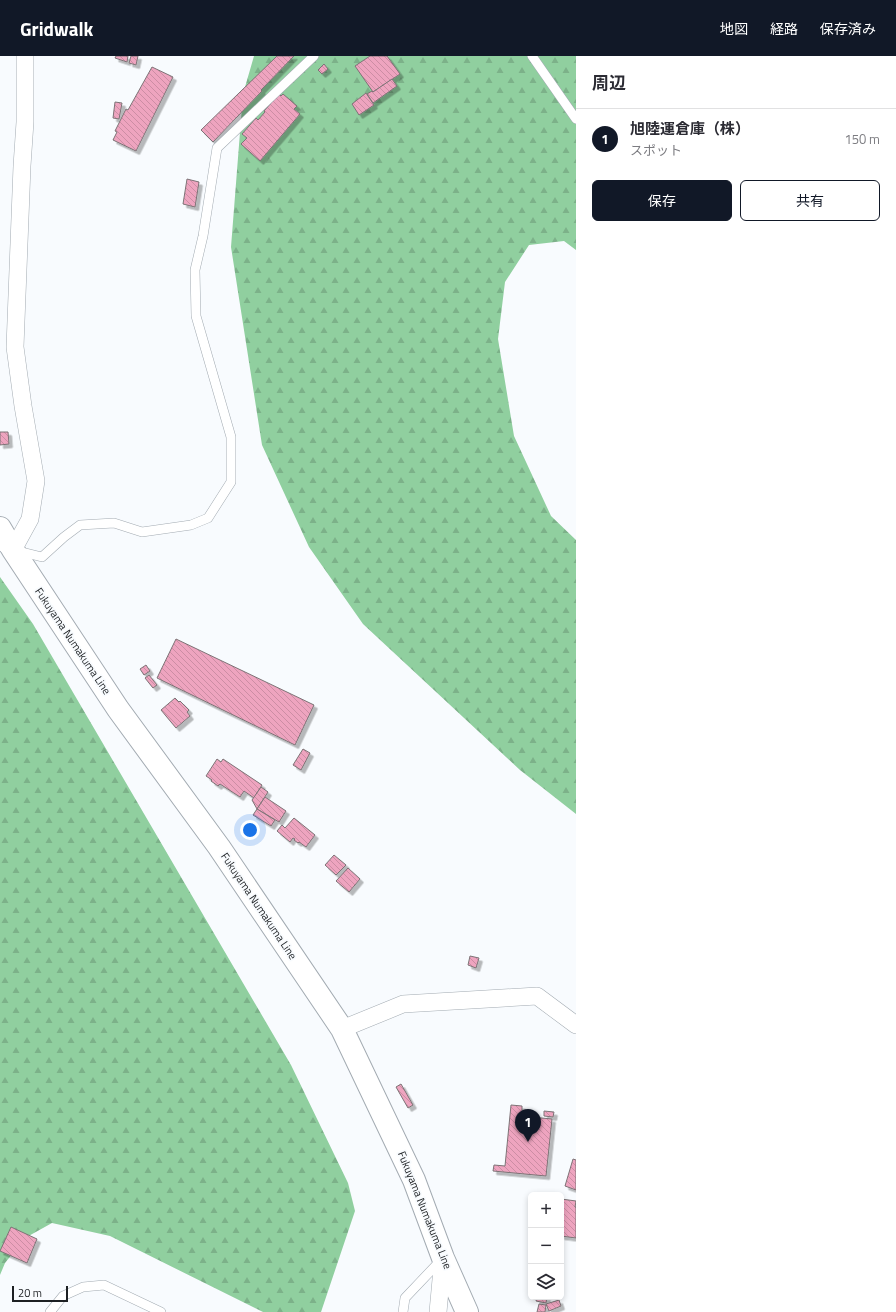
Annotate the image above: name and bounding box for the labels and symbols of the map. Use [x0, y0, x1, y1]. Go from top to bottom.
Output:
street label: Fukuyama Numakuma Line [31, 584, 115, 698]
your location [240, 820, 260, 840]
street label: Fukuyama Numakuma Line [217, 849, 301, 963]
pin: 1 [515, 1109, 541, 1142]
street label: Fukuyama Numakuma Line [394, 1149, 456, 1272]
scale bar [12, 1284, 68, 1303]

